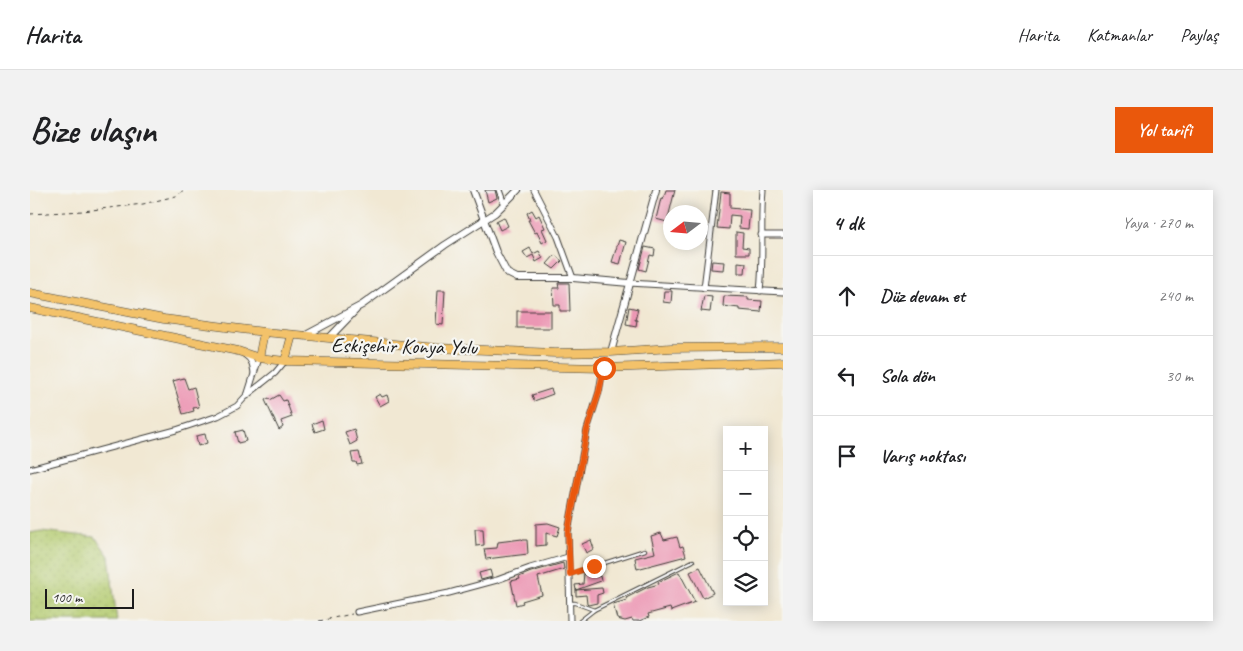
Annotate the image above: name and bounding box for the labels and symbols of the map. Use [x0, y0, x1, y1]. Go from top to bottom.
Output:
north arrow [663, 205, 708, 250]
street label: Eskişehir Konya Yolu [331, 332, 478, 360]
route start [593, 357, 616, 380]
route end [583, 555, 606, 578]
scale bar [45, 586, 134, 609]

